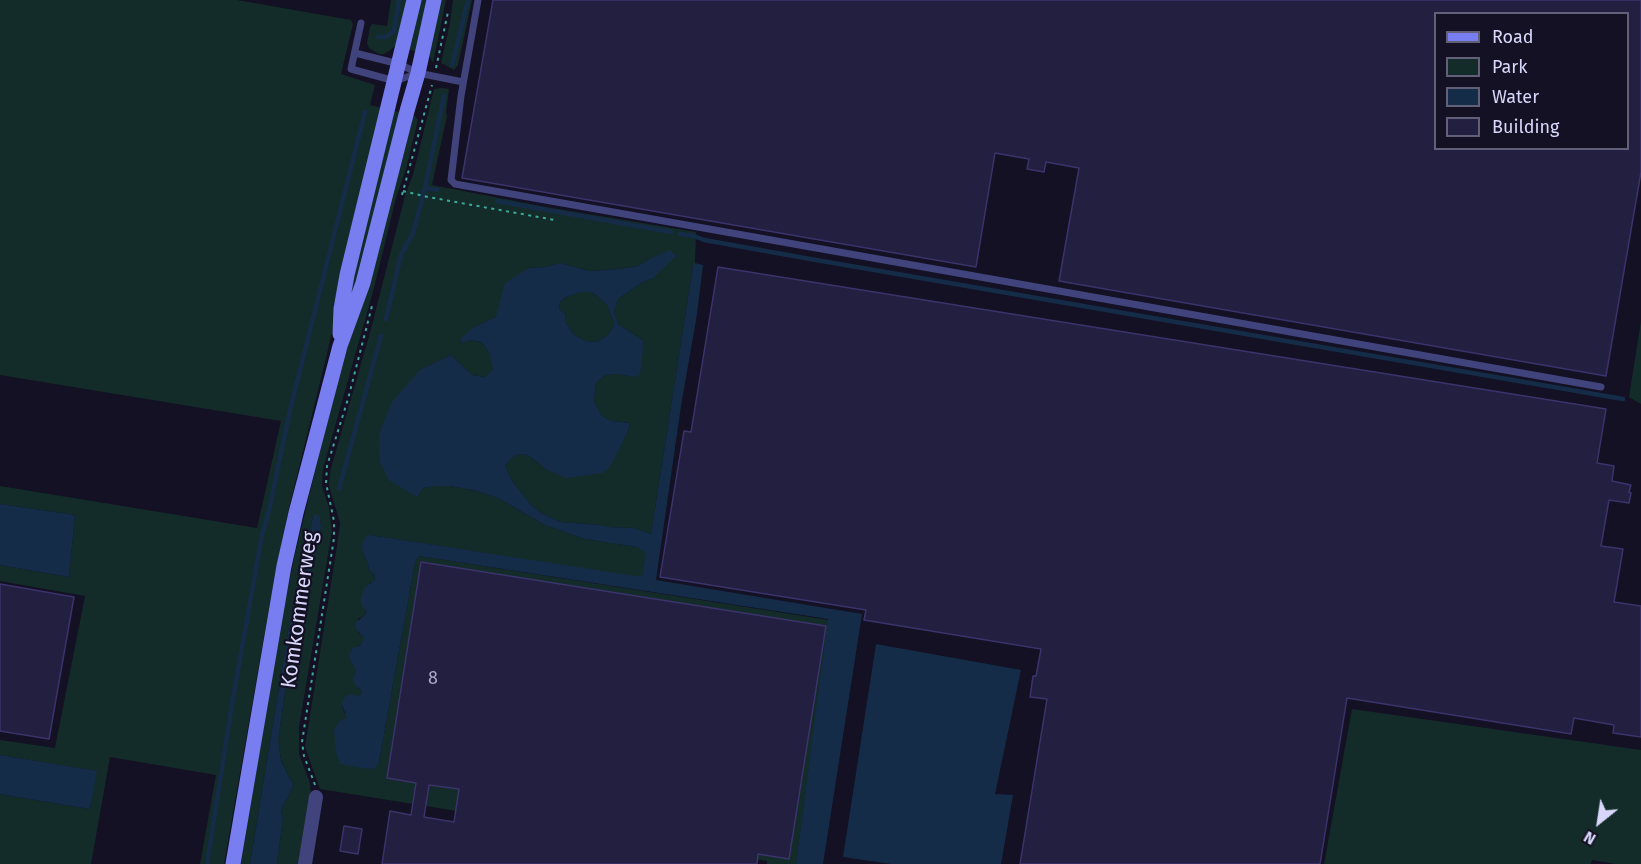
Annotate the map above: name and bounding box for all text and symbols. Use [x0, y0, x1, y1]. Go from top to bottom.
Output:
legend [1434, 12, 1629, 150]
text: Road [1492, 26, 1534, 48]
text: Park [1492, 56, 1527, 78]
text: Water [1492, 86, 1539, 108]
text: Building [1492, 116, 1559, 138]
street label: Komkommerweg [277, 530, 323, 690]
house number: 8 [428, 668, 438, 690]
north arrow [1569, 792, 1629, 852]
text: N [1580, 827, 1599, 849]

